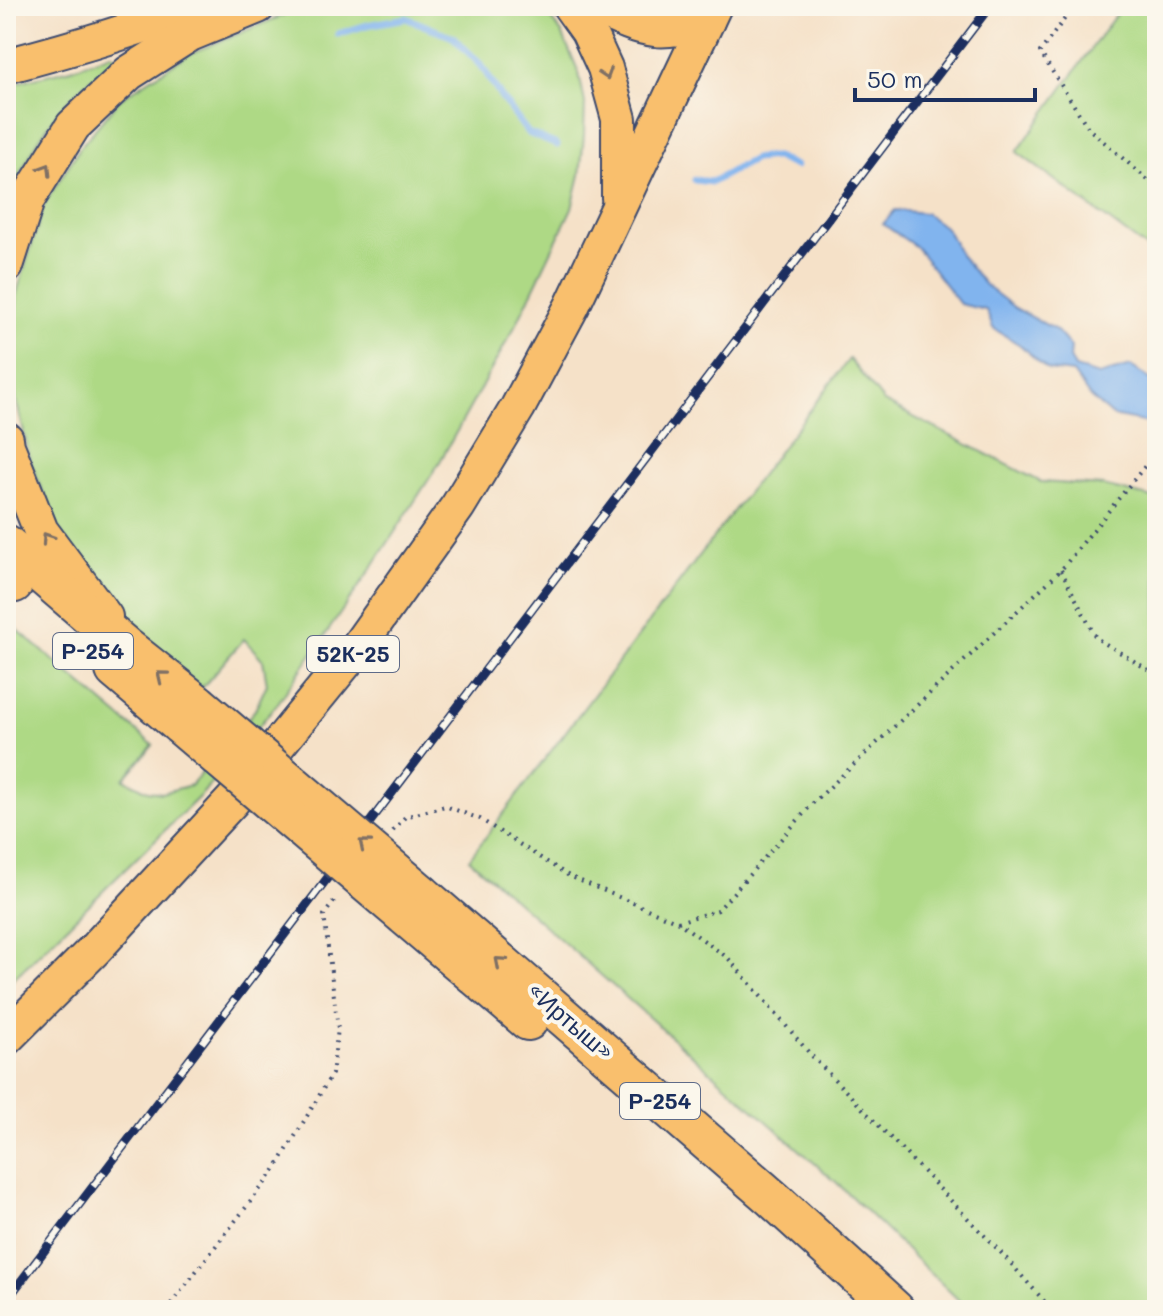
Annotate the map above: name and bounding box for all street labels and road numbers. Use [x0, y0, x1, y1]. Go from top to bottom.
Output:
road number: Р-254 [53, 633, 133, 669]
road number: 52К-25 [307, 636, 399, 672]
street label: «Иртыш» [521, 975, 621, 1067]
road number: Р-254 [620, 1083, 700, 1119]

